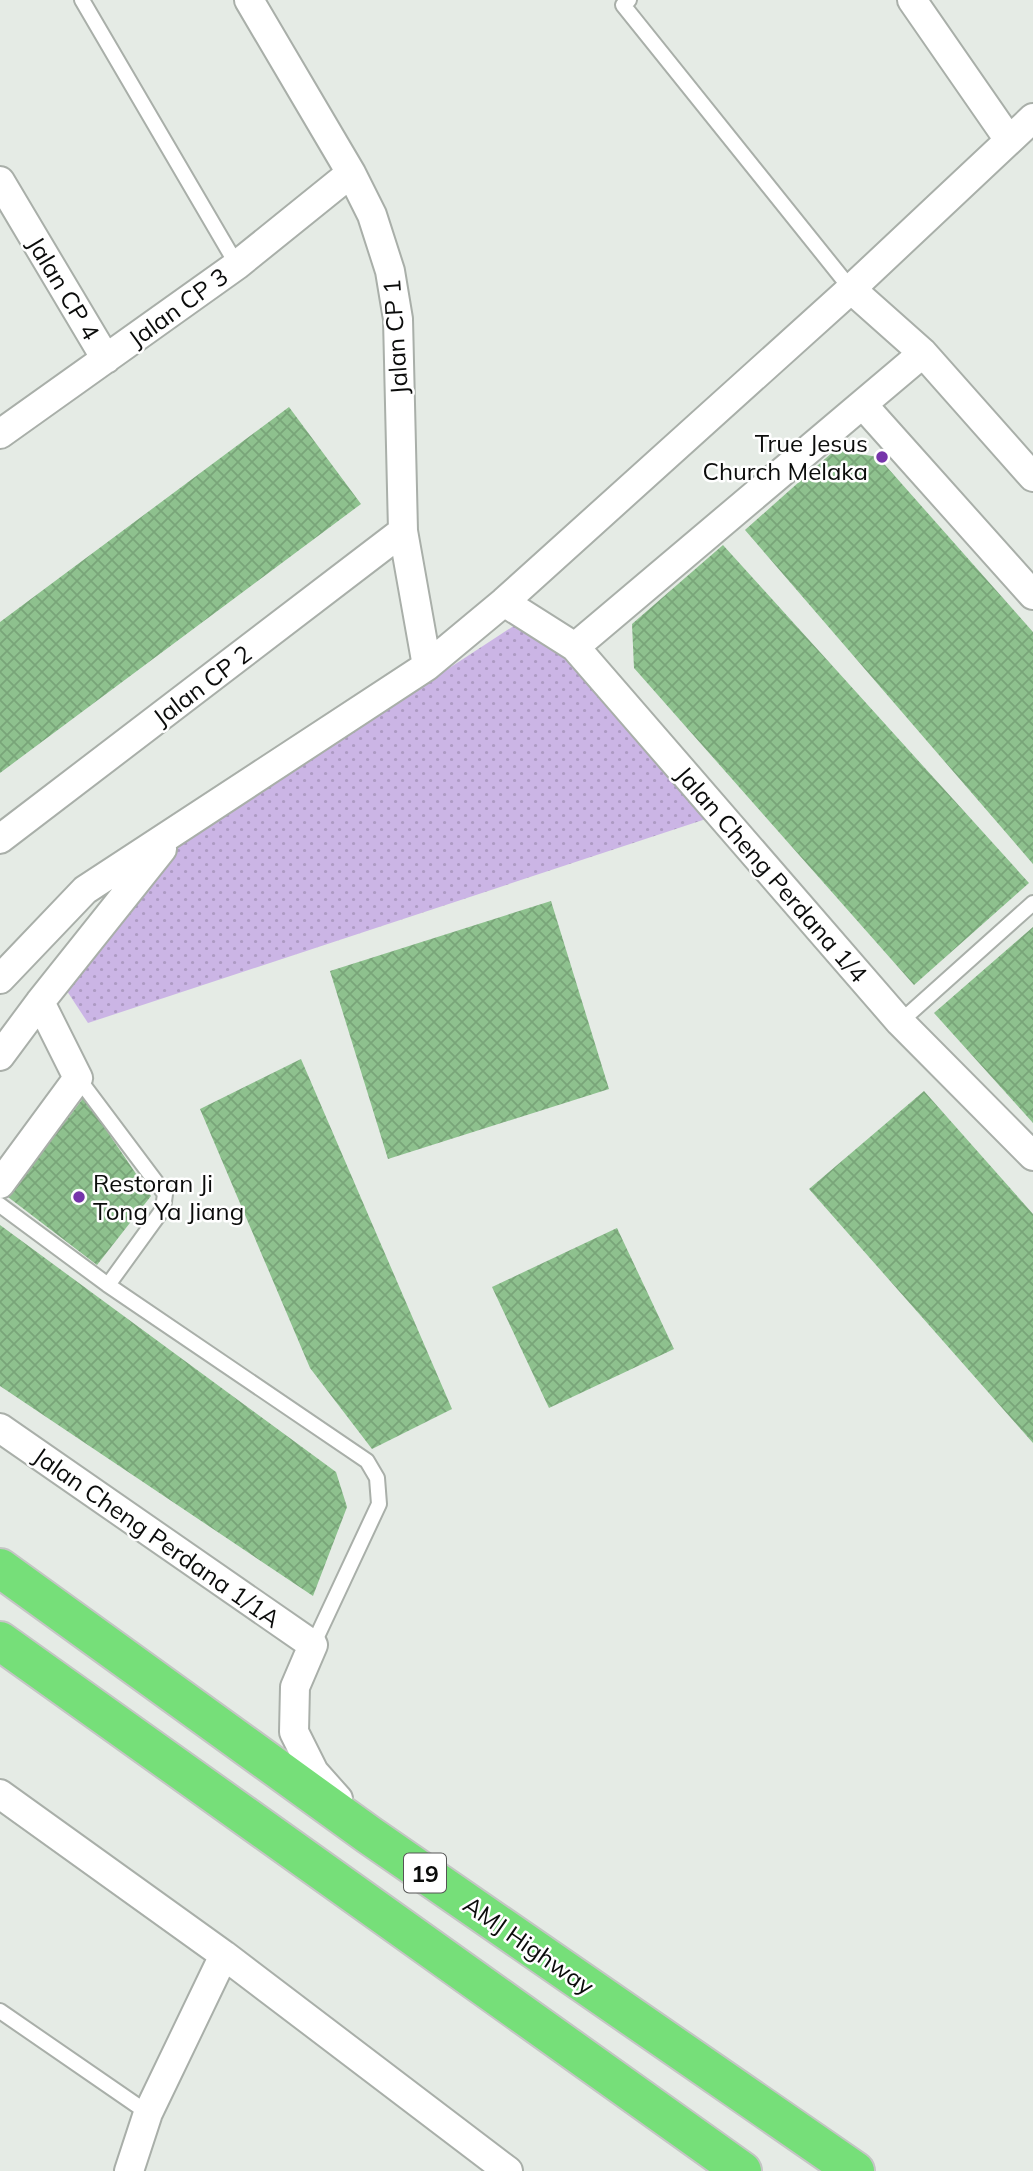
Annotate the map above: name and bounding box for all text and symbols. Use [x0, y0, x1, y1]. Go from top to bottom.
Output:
street label: Jalan CP 4 [21, 231, 107, 345]
street label: Jalan CP 3 [122, 261, 234, 353]
street label: Jalan CP 1 [376, 278, 414, 396]
place label: True Jesus Church Melaka [703, 428, 868, 486]
marker: True Jesus Church Melaka [874, 449, 890, 465]
street label: Jalan CP 2 [147, 638, 257, 732]
street label: Jalan Cheng Perdana 1/4 [670, 760, 874, 988]
place label: Restoran Ji Tong Ya Jiang [93, 1168, 244, 1226]
marker: Restoran Ji Tong Ya Jiang [71, 1189, 87, 1205]
street label: Jalan Cheng Perdana 1/1A [28, 1440, 287, 1634]
road number: 19 [404, 1854, 446, 1892]
street label: AMJ Highway [458, 1889, 600, 2001]

